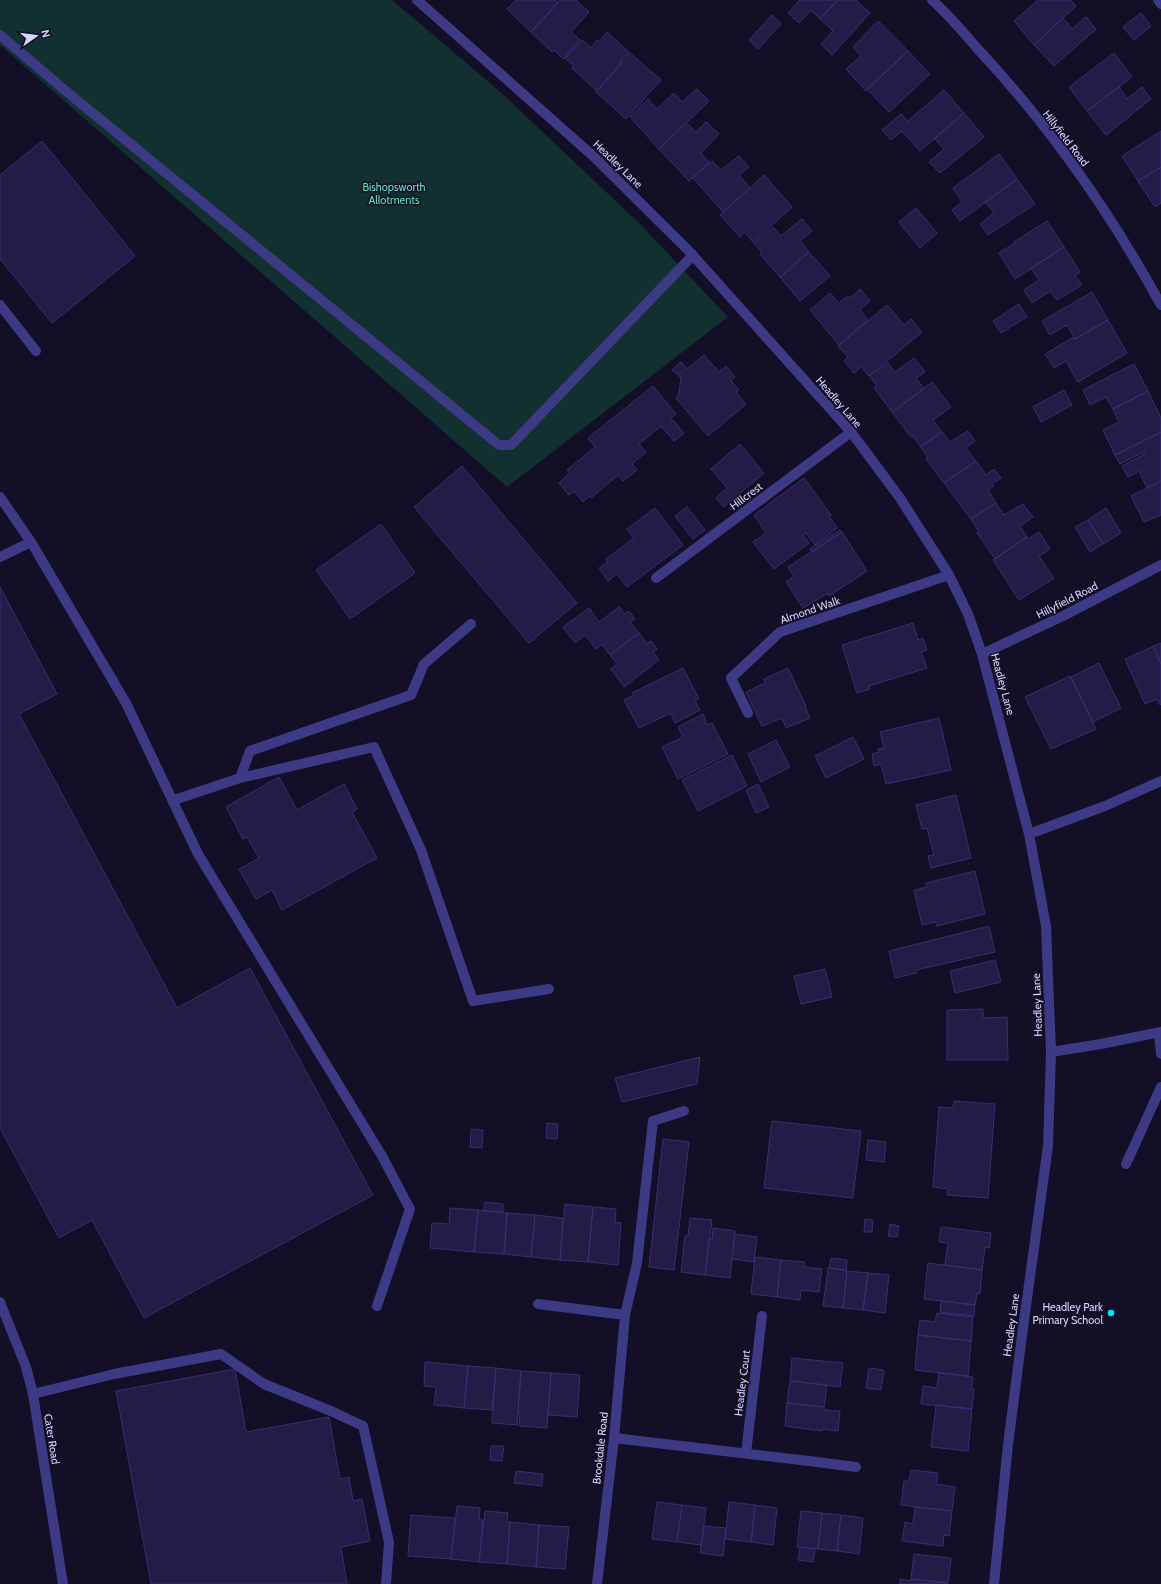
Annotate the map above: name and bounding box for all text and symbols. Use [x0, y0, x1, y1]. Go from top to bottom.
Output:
north arrow [16, 16, 56, 56]
text: N [38, 28, 53, 39]
street label: Hillyfield Road [1040, 107, 1092, 169]
street label: Headley Lane [590, 137, 646, 191]
park label: Bishopsworth Allotments [362, 180, 426, 207]
street label: Headley Lane [813, 373, 865, 431]
street label: Hillcrest [727, 479, 765, 513]
street label: Hillyfield Road [1034, 578, 1100, 622]
street label: Almond Walk [778, 593, 842, 627]
street label: Headley Lane [988, 652, 1018, 717]
street label: Headley Lane [1029, 973, 1045, 1037]
street label: Headley Lane [1000, 1292, 1022, 1357]
place label: Headley Park Primary School [1032, 1300, 1103, 1327]
marker: Headley Park Primary School [1106, 1308, 1116, 1318]
street label: Headley Court [731, 1349, 753, 1417]
street label: Brookdale Road [589, 1411, 611, 1485]
street label: Cater Road [41, 1413, 63, 1465]

